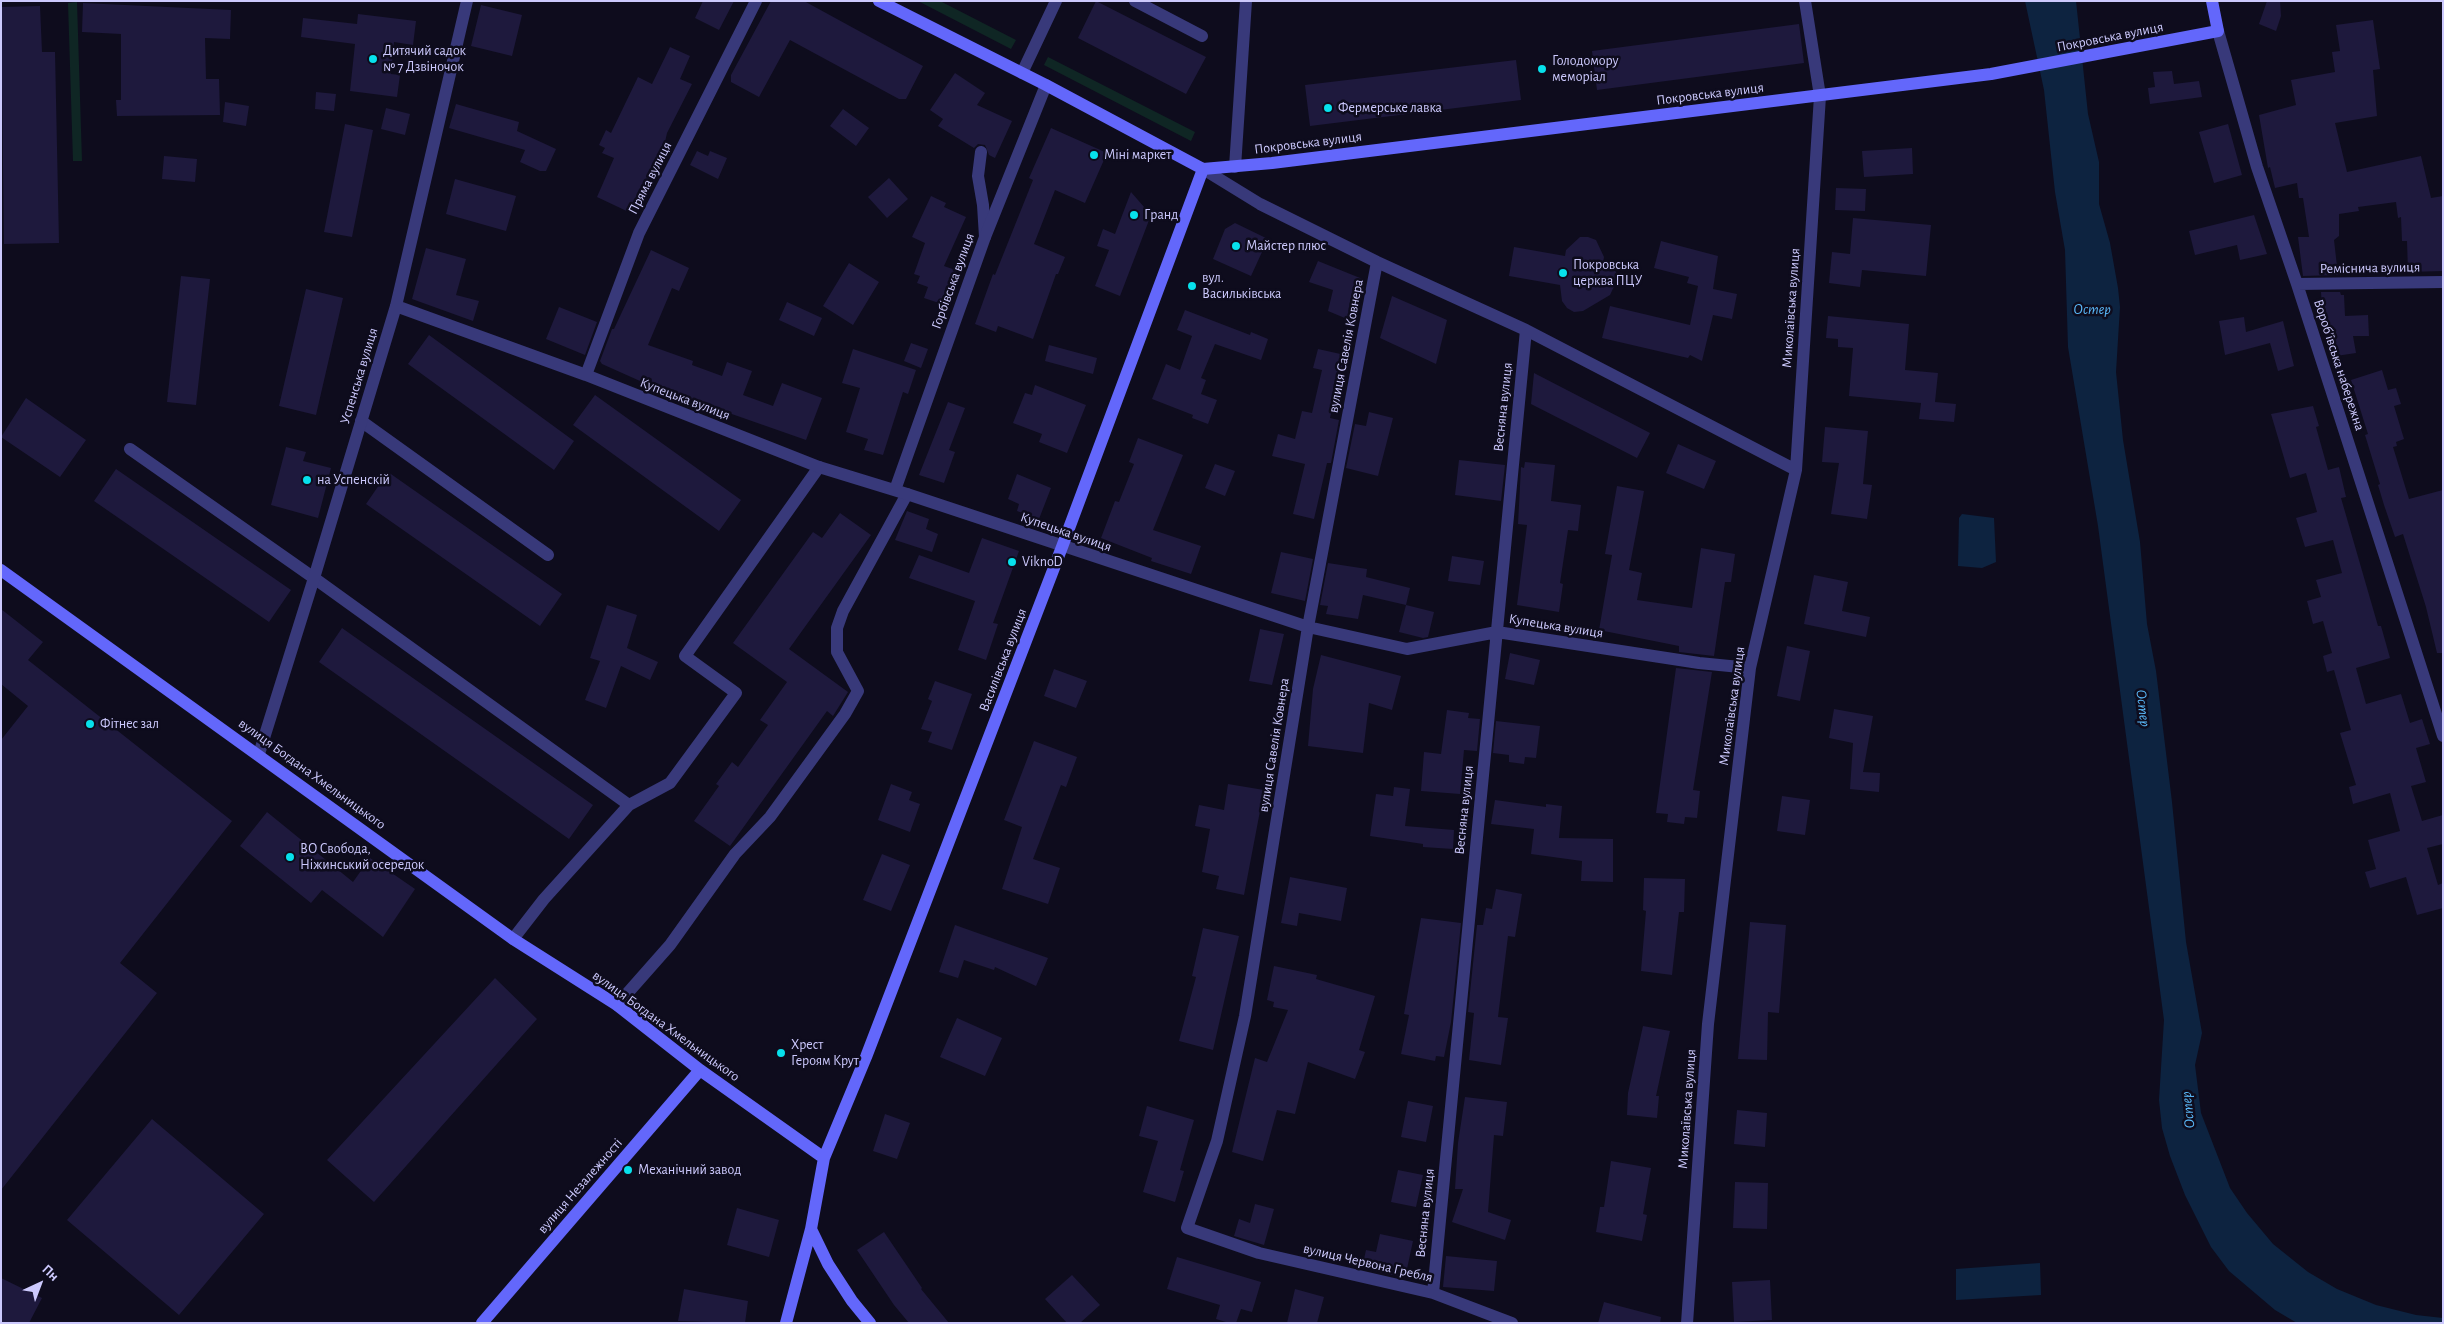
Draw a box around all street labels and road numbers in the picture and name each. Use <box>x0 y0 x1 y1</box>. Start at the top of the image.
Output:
street label: Покровська вулиця <box>2055 18 2165 56</box>
street label: Покровська вулиця <box>1655 79 1765 109</box>
street label: Покровська вулиця <box>1253 128 1363 158</box>
street label: Пряма вулиця <box>624 139 676 217</box>
street label: Горбівська вулиця <box>928 231 978 331</box>
street label: Миколаївська вулиця <box>1778 248 1804 368</box>
street label: Реміснича вулиця <box>2320 259 2420 277</box>
street label: вулиця Савелія Ковнера <box>1325 278 1367 414</box>
street label: Воробʼївська набережна <box>2310 297 2368 433</box>
street label: Успенська вулиця <box>336 326 382 426</box>
street label: Весняна вулиця <box>1490 362 1516 452</box>
street label: Купецька вулиця <box>637 374 733 424</box>
street label: Купецька вулиця <box>1018 509 1114 555</box>
street label: Василівська вулиця <box>976 606 1030 714</box>
street label: Купецька вулиця <box>1508 610 1604 642</box>
street label: Миколаївська вулиця <box>1715 645 1749 767</box>
street label: вулиця Савелія Ковнера <box>1255 677 1293 813</box>
street label: вулиця Богдана Хмельницького <box>235 715 389 833</box>
street label: Весняна вулиця <box>1451 765 1477 855</box>
street label: вулиця Богдана Хмельницького <box>589 967 743 1085</box>
street label: Миколаївська вулиця <box>1674 1049 1700 1169</box>
street label: вулиця Незалежності <box>534 1135 626 1237</box>
street label: Весняна вулиця <box>1412 1168 1438 1258</box>
street label: вулиця Червона Гребля <box>1302 1240 1434 1286</box>

